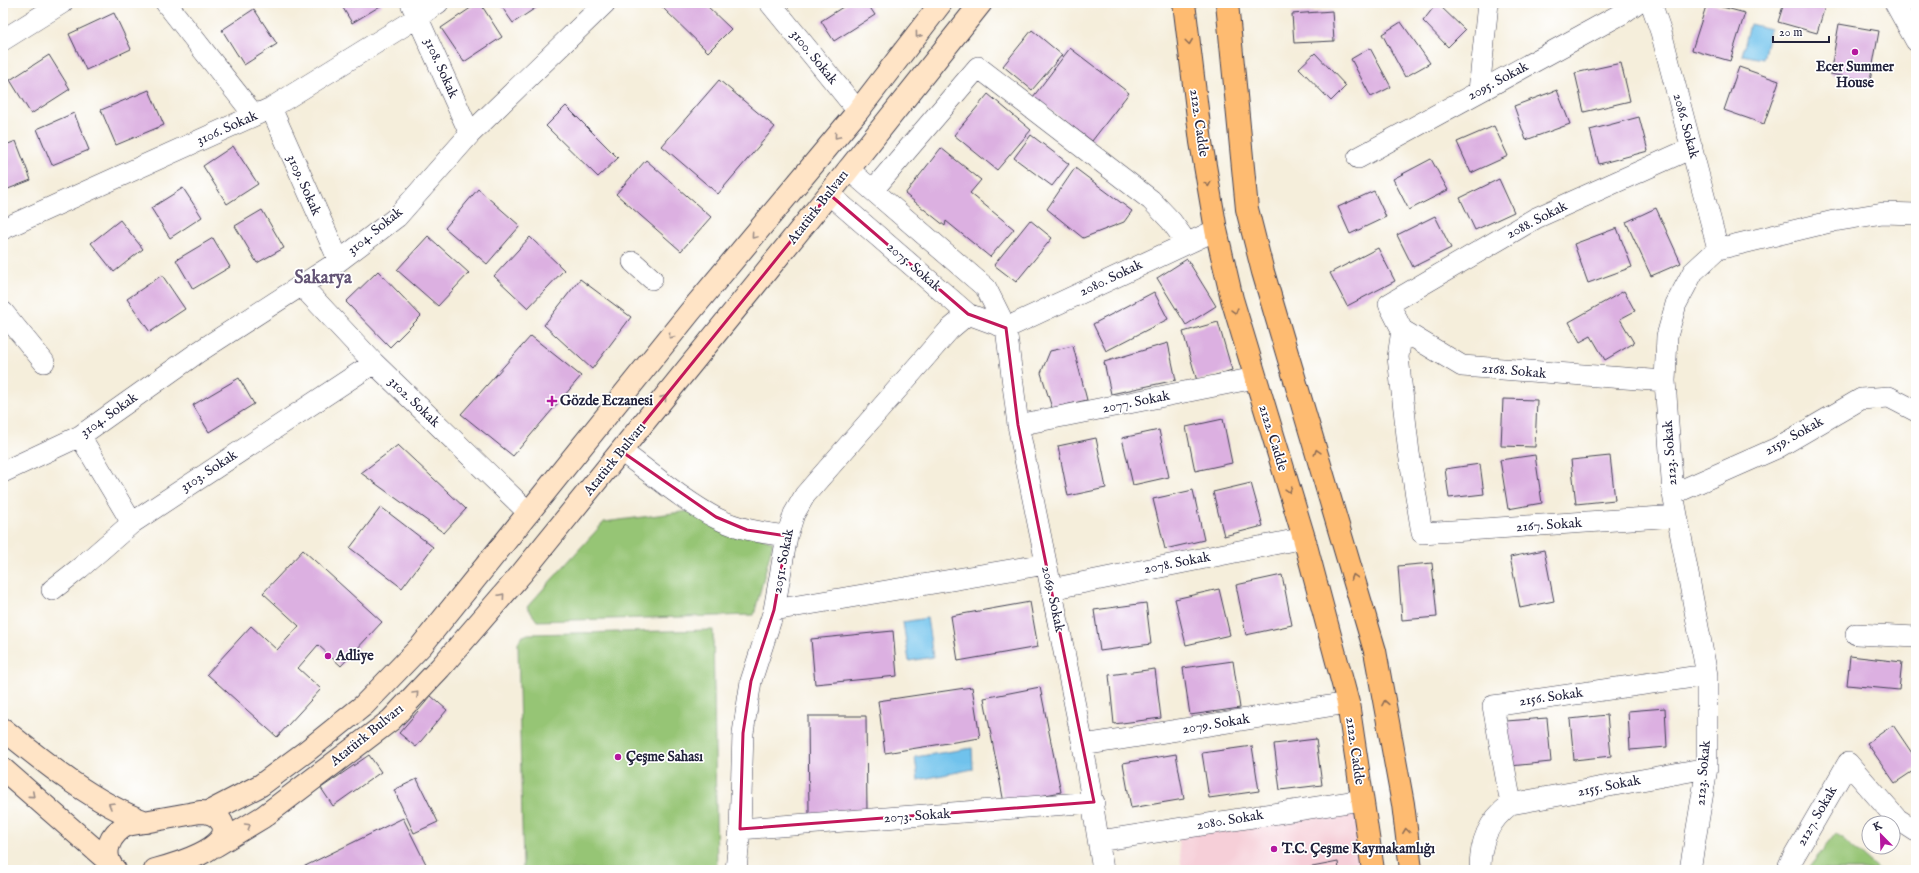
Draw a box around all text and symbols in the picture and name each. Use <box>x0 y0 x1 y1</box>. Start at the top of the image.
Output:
scale bar <box>1773 18 1829 44</box>
text: 20 m <box>1779 25 1802 40</box>
street label: 3100. Sokak <box>786 26 842 89</box>
one-way arrow <box>916 30 923 37</box>
street label: 3108. Sokak <box>420 35 463 102</box>
one-way arrow <box>1184 39 1193 45</box>
marker: Ecer Summer House <box>1850 47 1860 57</box>
street label: 2095. Sokak <box>1464 57 1532 105</box>
place label: Ecer Summer House <box>1816 58 1895 92</box>
street label: 2122. Cadde <box>1185 88 1213 159</box>
street label: 2086. Sokak <box>1669 92 1703 161</box>
street label: 3106. Sokak <box>194 106 261 149</box>
one-way arrow <box>835 132 842 139</box>
street label: 3109. Sokak <box>283 152 326 219</box>
street label: Atatürk Bulvarı <box>783 166 853 249</box>
one-way arrow <box>1204 181 1212 187</box>
street label: 2088. Sokak <box>1503 197 1571 243</box>
street label: 3104. Sokak <box>344 203 407 259</box>
one-way arrow <box>751 232 758 239</box>
street label: 2075. Sokak <box>883 238 946 296</box>
street label: 2080. Sokak <box>1077 255 1146 300</box>
district label: Sakarya <box>294 267 353 290</box>
one-way arrow <box>1230 308 1239 315</box>
one-way arrow <box>669 332 676 339</box>
street label: 2168. Sokak <box>1481 359 1548 383</box>
street label: 3102. Sokak <box>384 373 444 432</box>
street label: 2077. Sokak <box>1101 387 1172 417</box>
street label: 3104. Sokak <box>77 388 142 441</box>
place label: Gözde Eczanesi <box>560 392 653 410</box>
one-way arrow <box>659 395 666 403</box>
marker: Gözde Eczanesi <box>547 396 557 406</box>
street label: 2122. Cadde <box>1254 403 1292 474</box>
street label: 2159. Sokak <box>1761 412 1827 460</box>
street label: Atatürk Bulvarı <box>579 418 650 500</box>
street label: 2123. Sokak <box>1659 419 1681 486</box>
street label: 3103. Sokak <box>177 446 241 496</box>
one-way arrow <box>1313 449 1322 456</box>
one-way arrow <box>1284 486 1293 493</box>
street label: 2167. Sokak <box>1515 514 1583 536</box>
street label: 2051. Sokak <box>768 527 798 595</box>
street label: 2078. Sokak <box>1142 548 1212 578</box>
street label: 2069. Sokak <box>1037 564 1069 634</box>
one-way arrow <box>1350 574 1359 581</box>
one-way arrow <box>497 593 504 601</box>
place label: Adliye <box>335 647 374 665</box>
marker: Adliye <box>323 651 333 661</box>
street label: 2156. Sokak <box>1518 684 1585 710</box>
one-way arrow <box>411 691 418 698</box>
street label: Atatürk Bulvarı <box>326 700 408 771</box>
one-way arrow <box>1381 700 1389 706</box>
street label: 2079. Sokak <box>1181 710 1251 738</box>
street label: 2122. Cadde <box>1341 716 1369 787</box>
street label: 2123. Sokak <box>1691 739 1715 806</box>
place label: Çeşme Sahası <box>626 748 703 766</box>
marker: Çeşme Sahası <box>613 752 623 762</box>
street label: 2155. Sokak <box>1576 771 1642 801</box>
street label: 2127. Sokak <box>1793 782 1842 849</box>
one-way arrow <box>27 790 35 797</box>
one-way arrow <box>108 803 115 810</box>
street label: 2073. Sokak <box>883 805 952 827</box>
street label: 2080. Sokak <box>1195 806 1265 834</box>
north arrow <box>1861 815 1901 855</box>
text: K <box>1871 818 1885 835</box>
one-way arrow <box>244 823 251 830</box>
one-way arrow <box>1402 828 1411 834</box>
place label: T.C. Çeşme Kaymakamlığı <box>1281 840 1435 858</box>
marker: T.C. Çeşme Kaymakamlığı <box>1269 844 1279 854</box>

